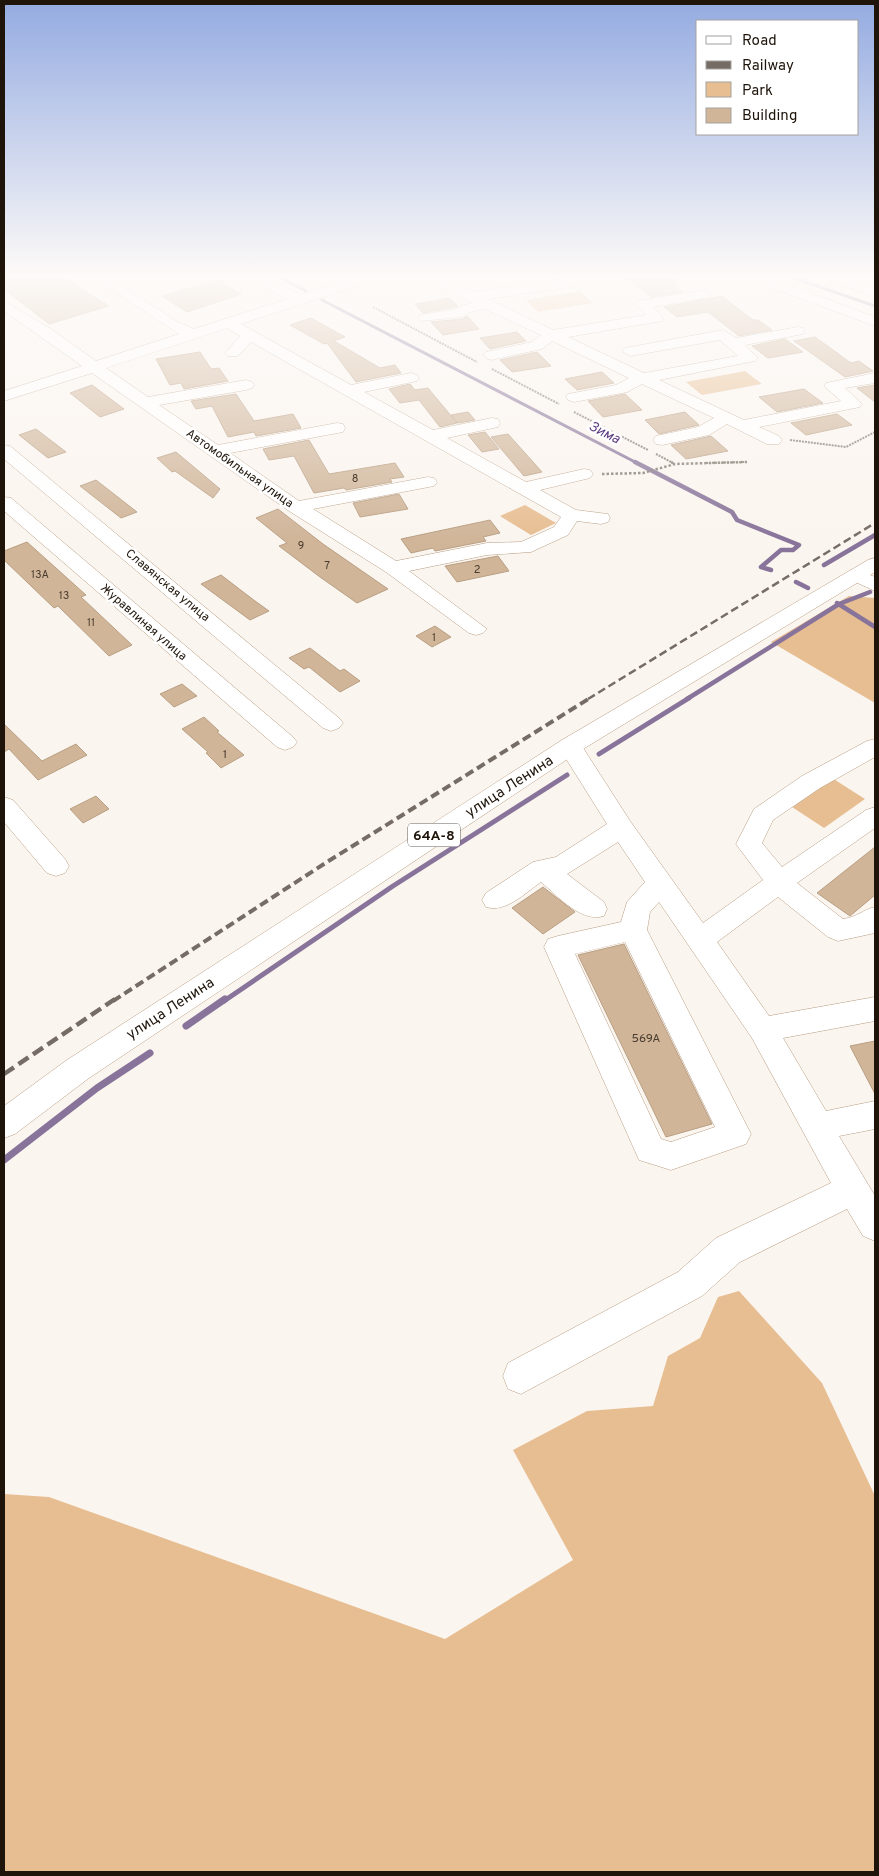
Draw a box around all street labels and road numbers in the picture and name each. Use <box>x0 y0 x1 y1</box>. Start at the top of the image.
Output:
street label: Автомобильная улица <box>183 426 296 512</box>
street label: Славянская улица <box>122 546 213 626</box>
street label: Журавлиная улица <box>97 581 190 665</box>
street label: улица Ленина <box>462 752 557 823</box>
road number: 64А-8 <box>408 824 460 846</box>
street label: улица Ленина <box>123 974 218 1045</box>

